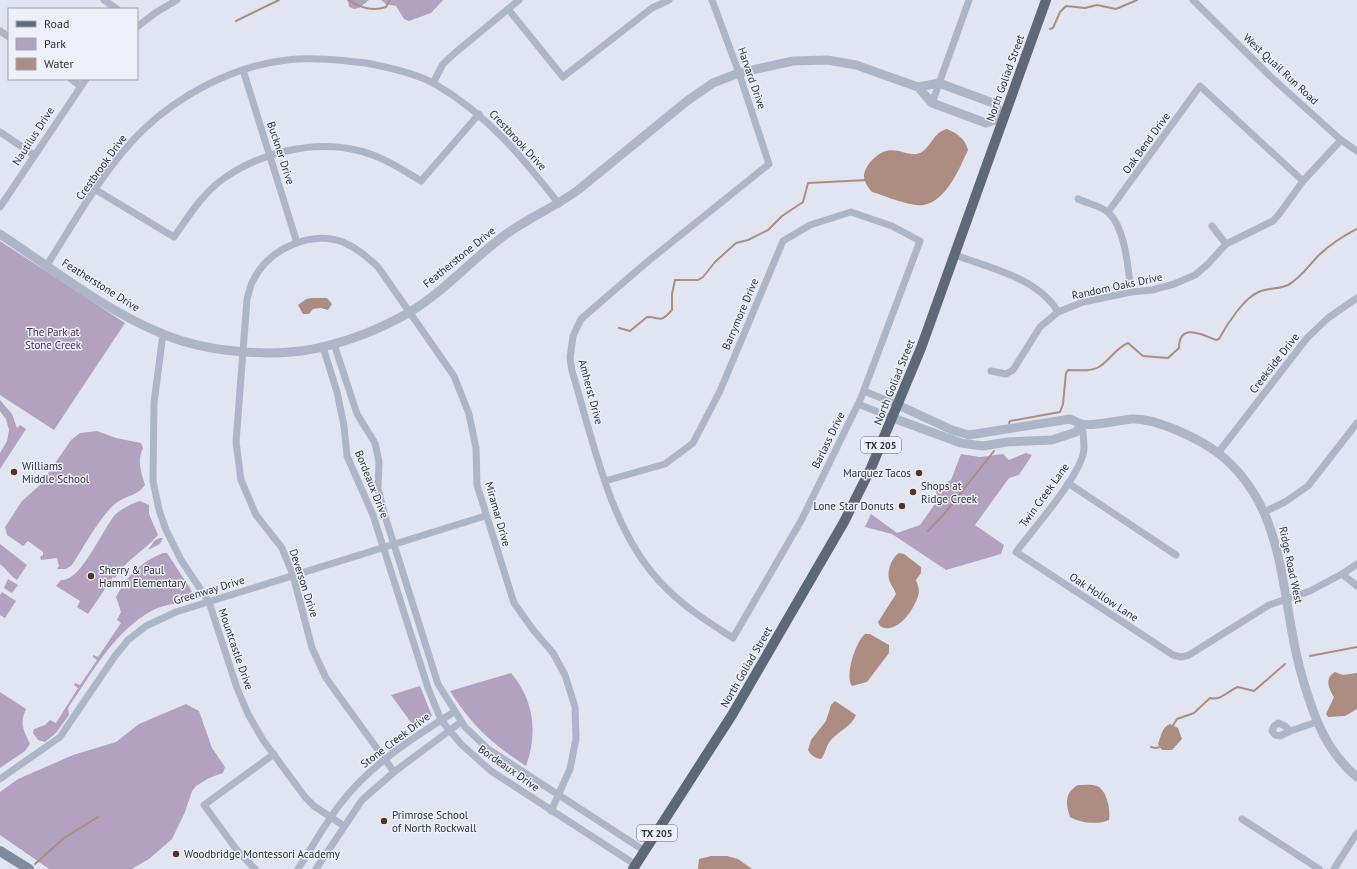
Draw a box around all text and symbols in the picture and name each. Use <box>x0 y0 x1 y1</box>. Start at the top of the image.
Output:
legend <box>8 8 138 80</box>
text: Road <box>44 16 69 31</box>
street label: West Quail Run Road <box>1240 30 1322 108</box>
street label: North Goliad Street <box>983 32 1027 123</box>
text: Park <box>44 36 66 51</box>
street label: Harvard Drive <box>735 45 769 111</box>
text: Water <box>44 56 74 71</box>
street label: Nautilus Drive <box>9 104 57 168</box>
street label: Crestbrook Drive <box>486 107 550 174</box>
street label: Oak Bend Drive <box>1119 109 1173 176</box>
street label: Buckner Drive <box>264 120 298 187</box>
street label: Crestbrook Drive <box>72 131 130 203</box>
street label: Featherstone Drive <box>420 223 498 290</box>
street label: Featherstone Drive <box>59 255 143 315</box>
street label: Random Oaks Drive <box>1071 269 1164 302</box>
street label: Barrymore Drive <box>719 276 761 352</box>
park label: The Park at Stone Creek <box>25 325 82 352</box>
street label: Creekside Drive <box>1246 330 1302 396</box>
street label: North Goliad Street <box>870 337 918 427</box>
street label: Amherst Drive <box>576 358 606 426</box>
street label: Barlass Drive <box>808 409 848 471</box>
road number: TX 205 <box>861 437 901 453</box>
street label: Bordeaux Drive <box>352 448 392 520</box>
place label: Williams Middle School <box>22 459 90 486</box>
street label: Twin Creek Lane <box>1016 460 1072 530</box>
place label: Marquez Tacos <box>843 466 911 480</box>
marker: Williams Middle School <box>9 467 19 477</box>
marker: Marquez Tacos <box>914 468 924 478</box>
place label: Shops at Ridge Creek <box>921 479 978 506</box>
street label: Miramar Drive <box>482 480 514 548</box>
marker: Shops at Ridge Creek <box>908 487 918 497</box>
place label: Lone Star Donuts <box>813 499 894 513</box>
marker: Lone Star Donuts <box>897 501 907 511</box>
street label: Ridge Road West <box>1276 525 1306 605</box>
street label: Deverson Drive <box>286 547 322 619</box>
place label: Sherry & Paul Hamm Elementary <box>99 563 187 590</box>
street label: Oak Hollow Lane <box>1067 569 1142 625</box>
marker: Sherry & Paul Hamm Elementary <box>86 571 96 581</box>
street label: Greenway Drive <box>172 572 247 607</box>
street label: Mountcastle Drive <box>215 606 257 692</box>
street label: North Goliad Street <box>717 624 775 710</box>
street label: Stone Creek Drive <box>358 709 433 771</box>
street label: Bordeaux Drive <box>476 742 543 795</box>
place label: Primrose School of North Rockwall <box>392 808 477 835</box>
marker: Primrose School of North Rockwall <box>379 816 389 826</box>
road number: TX 205 <box>637 825 677 841</box>
place label: Woodbridge Montessori Academy <box>184 847 341 861</box>
marker: Woodbridge Montessori Academy <box>171 849 181 859</box>

